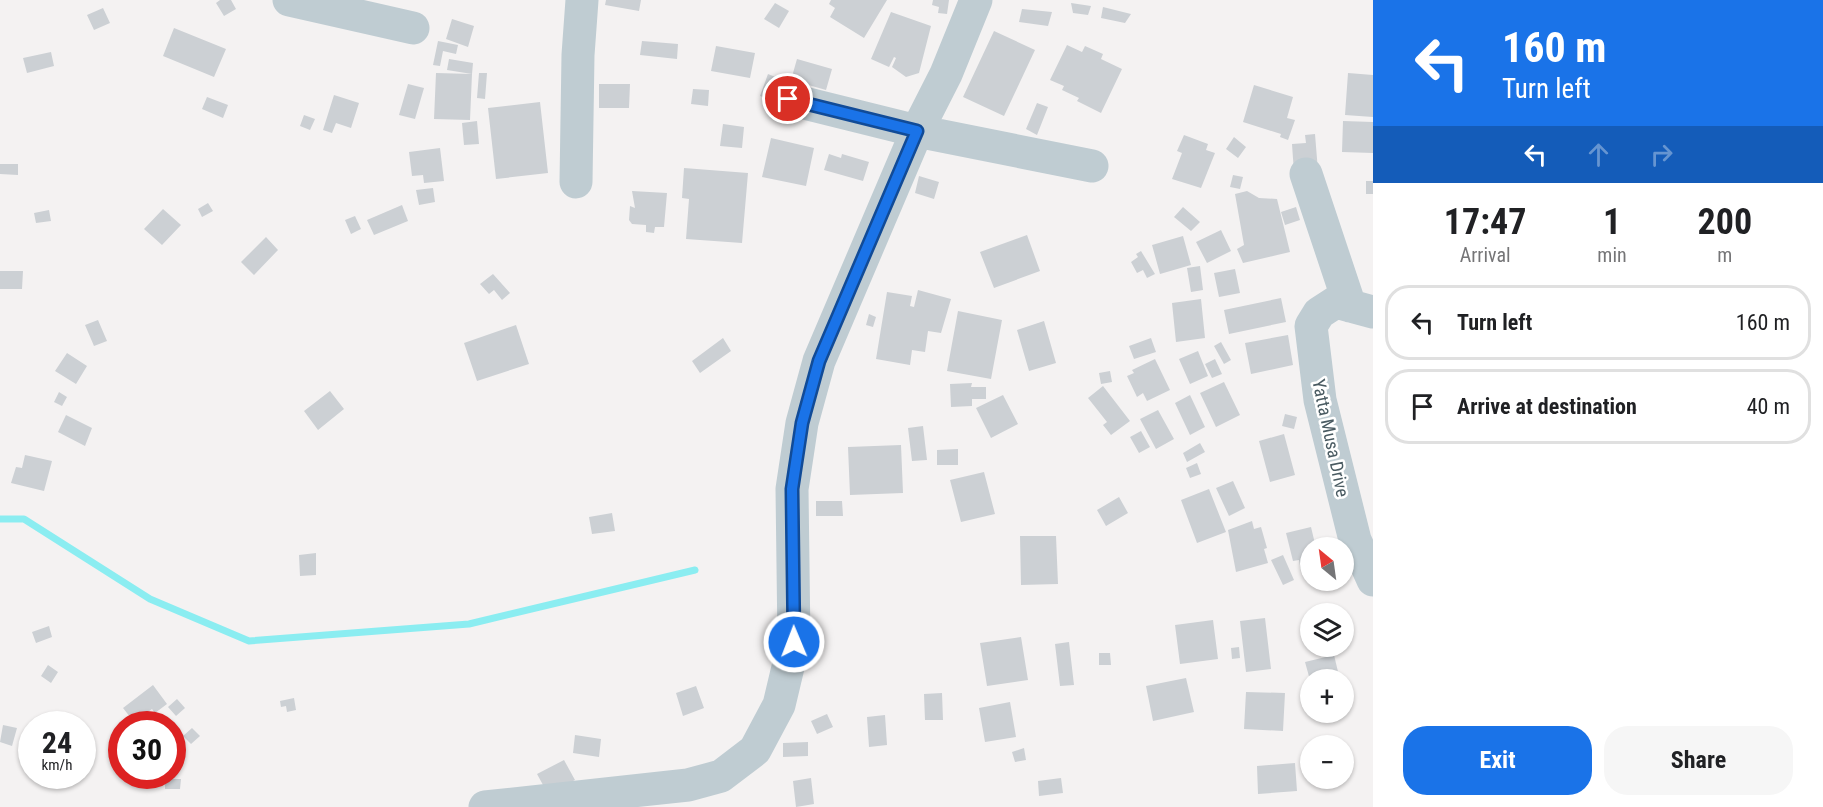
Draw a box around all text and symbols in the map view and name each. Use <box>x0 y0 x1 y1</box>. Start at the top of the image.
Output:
text: 160 m <box>1502 23 1607 72</box>
icon: left <box>1403 24 1481 102</box>
pin <box>762 73 813 124</box>
text: Turn left <box>1502 73 1591 105</box>
icon: arrive <box>771 82 804 115</box>
icon: left <box>1519 138 1552 171</box>
icon: ahead <box>1582 138 1615 171</box>
icon: right <box>1645 138 1678 171</box>
text: 17:47 <box>1444 201 1526 243</box>
text: 1 <box>1603 201 1621 243</box>
text: 200 <box>1698 201 1752 243</box>
text: Arrival <box>1460 243 1511 267</box>
text: min <box>1597 243 1627 267</box>
text: m <box>1717 243 1732 267</box>
icon: left <box>1406 306 1439 339</box>
text: Turn left <box>1457 310 1532 335</box>
text: 160 m <box>1736 310 1790 335</box>
street label: Yatta Musa Drive <box>1308 377 1354 499</box>
icon: arrive <box>1406 390 1439 423</box>
text: Arrive at destination <box>1457 394 1637 419</box>
text: 40 m <box>1747 394 1790 419</box>
north arrow <box>1300 537 1354 591</box>
map controls <box>1300 537 1354 789</box>
button: layers <box>1300 603 1354 657</box>
position arrow <box>762 610 826 674</box>
button: + <box>1300 669 1354 723</box>
speed limit sign: 30 <box>108 711 186 789</box>
text: 24 <box>42 725 72 760</box>
button: Exit <box>1403 726 1592 795</box>
button: Share <box>1604 726 1793 795</box>
button: − <box>1300 735 1354 789</box>
text: km/h <box>42 756 72 774</box>

